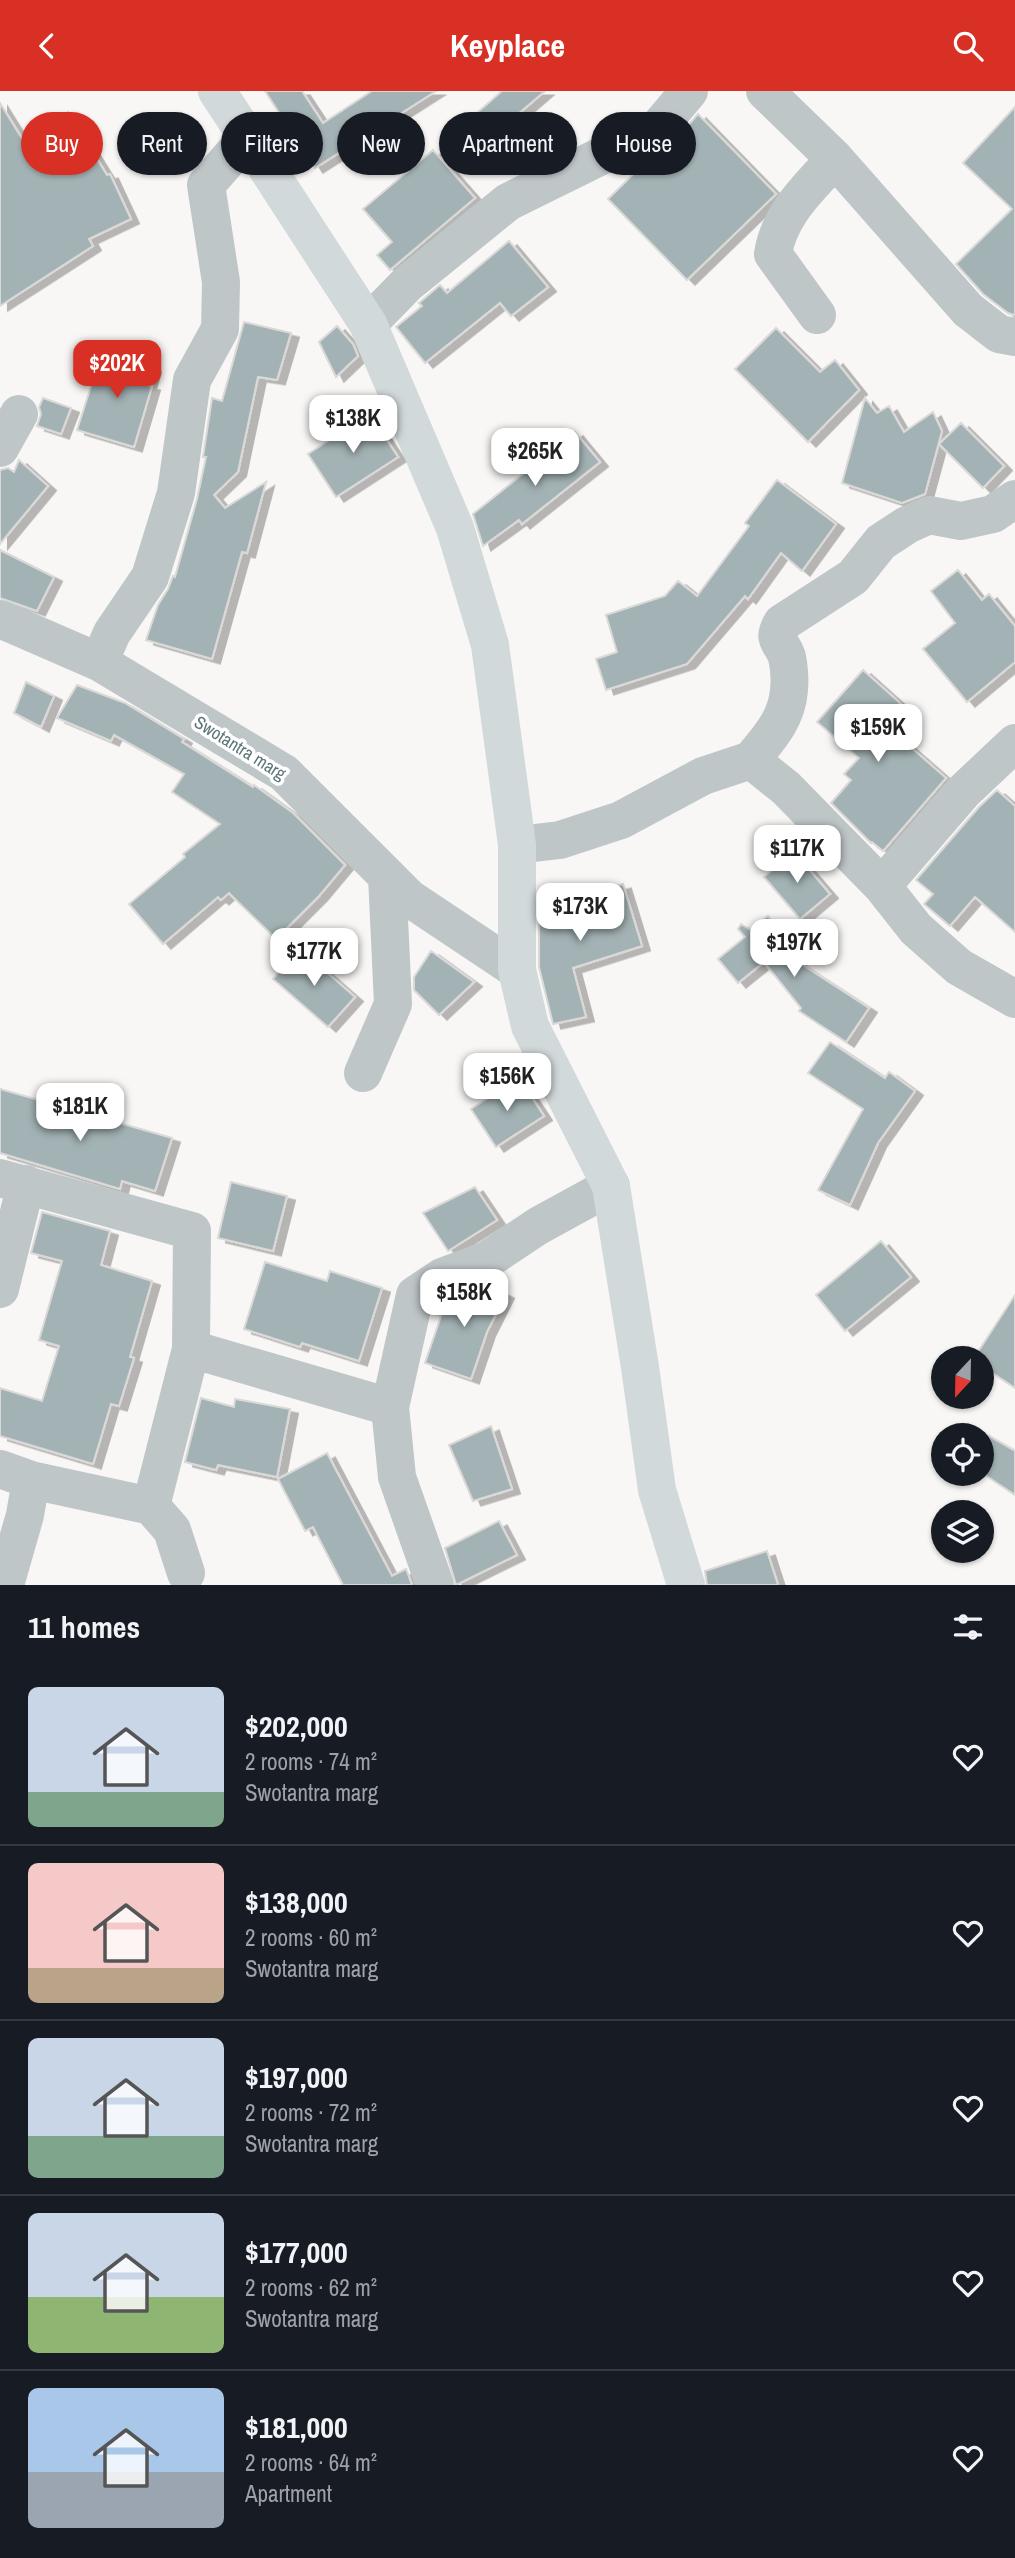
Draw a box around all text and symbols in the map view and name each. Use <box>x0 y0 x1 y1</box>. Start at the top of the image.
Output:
text: Keyplace <box>450 24 565 67</box>
icon: back <box>28 27 66 65</box>
icon: search <box>949 27 987 65</box>
chip: Buy <box>21 112 103 175</box>
chip: Rent <box>117 112 207 175</box>
chip: Filters <box>221 112 323 175</box>
chip: New <box>337 112 425 175</box>
chip: Apartment <box>439 112 577 175</box>
chip: House <box>591 112 696 175</box>
pin: $202K <box>68 341 166 400</box>
text: $202K <box>89 347 145 378</box>
pin: $138K <box>304 395 402 455</box>
text: $138K <box>325 402 381 433</box>
pin: $265K <box>486 429 584 488</box>
text: $265K <box>507 435 563 466</box>
pin: $159K <box>829 705 927 764</box>
street label: Swotantra marg <box>189 709 292 786</box>
text: $159K <box>850 711 906 742</box>
pin: $117K <box>748 825 846 885</box>
text: $117K <box>770 832 824 863</box>
pin: $173K <box>531 883 629 943</box>
text: $173K <box>552 890 608 921</box>
pin: $197K <box>745 919 843 979</box>
text: $197K <box>766 926 822 957</box>
pin: $177K <box>265 929 363 988</box>
text: $177K <box>286 935 342 966</box>
pin: $156K <box>458 1053 556 1113</box>
text: $156K <box>479 1060 535 1091</box>
pin: $181K <box>31 1083 129 1143</box>
text: $181K <box>52 1090 108 1121</box>
pin: $158K <box>415 1269 513 1329</box>
text: $158K <box>436 1276 492 1307</box>
north arrow <box>931 1346 994 1409</box>
map controls <box>931 1346 994 1563</box>
button: locate <box>931 1423 994 1486</box>
button: layers <box>931 1500 994 1563</box>
text: 11 homes <box>28 1607 140 1647</box>
icon: filters <box>949 1608 987 1646</box>
text: $202,000 <box>245 1706 348 1746</box>
icon: home <box>84 1715 168 1799</box>
icon: heart <box>949 1738 987 1776</box>
text: 2 rooms · 74 m² <box>245 1746 377 1777</box>
text: Swotantra marg <box>245 1777 378 1808</box>
text: $138,000 <box>245 1882 348 1922</box>
icon: home <box>84 1891 168 1975</box>
icon: heart <box>949 1914 987 1952</box>
text: 2 rooms · 60 m² <box>245 1922 377 1953</box>
text: Swotantra marg <box>245 1953 378 1984</box>
text: $197,000 <box>245 2057 348 2097</box>
icon: home <box>84 2066 168 2150</box>
icon: heart <box>949 2089 987 2127</box>
text: 2 rooms · 72 m² <box>245 2097 377 2128</box>
text: Swotantra marg <box>245 2128 378 2159</box>
text: $177,000 <box>245 2232 348 2272</box>
icon: home <box>84 2241 168 2325</box>
icon: heart <box>949 2264 987 2302</box>
text: 2 rooms · 62 m² <box>245 2272 377 2303</box>
text: Swotantra marg <box>245 2303 378 2334</box>
text: $181,000 <box>245 2407 348 2447</box>
icon: home <box>84 2416 168 2500</box>
icon: heart <box>949 2439 987 2477</box>
text: 2 rooms · 64 m² <box>245 2447 377 2478</box>
text: Apartment <box>245 2478 332 2509</box>

